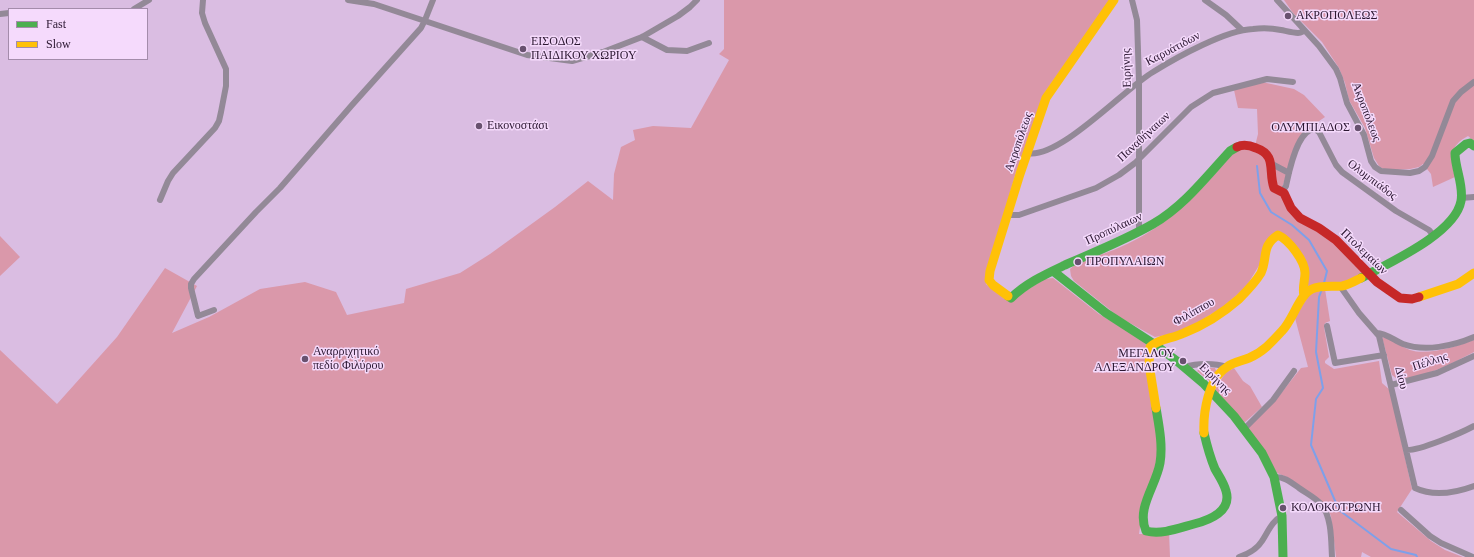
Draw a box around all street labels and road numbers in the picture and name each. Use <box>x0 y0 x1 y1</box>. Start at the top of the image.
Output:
street label: Καρυάτιδων <box>1143 29 1203 69</box>
street label: Ειρήνης <box>1119 48 1135 88</box>
street label: Ακροπόλεως <box>1348 80 1384 144</box>
street label: Παναθήναιων <box>1115 109 1173 165</box>
street label: Ακροπόλεως <box>1002 110 1036 174</box>
street label: Ολυμπιάδος <box>1344 157 1400 203</box>
street label: Προπύλαιων <box>1083 210 1145 248</box>
street label: Πτολεμαίων <box>1338 226 1390 278</box>
street label: Φιλίππου <box>1171 295 1217 329</box>
street label: Πέλλης <box>1411 350 1449 374</box>
street label: Ειρήνης <box>1196 360 1234 398</box>
street label: Δίου <box>1391 365 1411 391</box>

